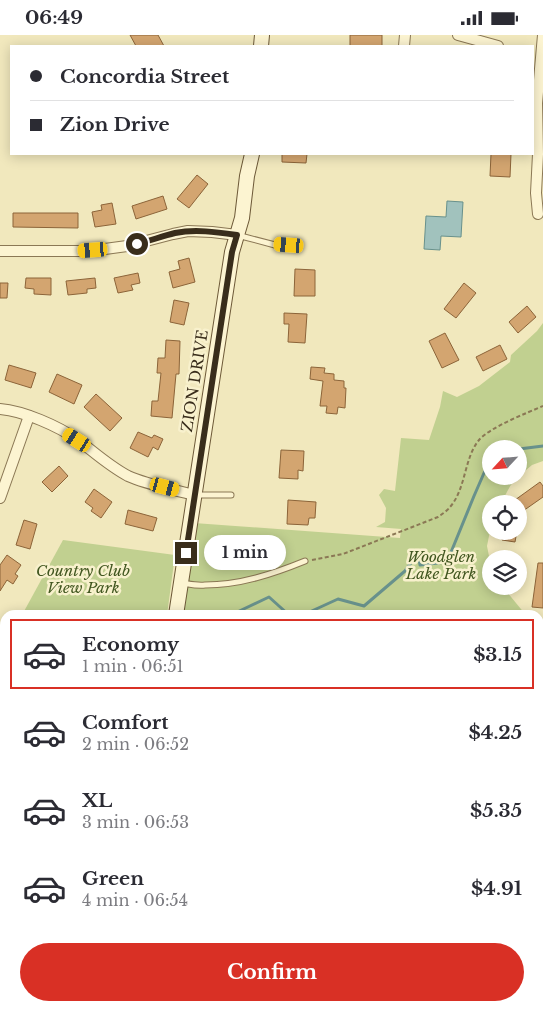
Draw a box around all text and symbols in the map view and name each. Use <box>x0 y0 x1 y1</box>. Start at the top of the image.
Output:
text: 06:49 <box>25 6 83 29</box>
text: Concordia Street <box>60 65 229 88</box>
text: Zion Drive <box>60 113 170 136</box>
route start <box>126 233 148 255</box>
car <box>273 236 304 254</box>
car <box>77 241 108 259</box>
street label: ZION DRIVE <box>177 328 212 433</box>
car <box>60 426 93 454</box>
north arrow <box>482 440 528 485</box>
map controls <box>482 440 527 595</box>
car <box>148 476 181 498</box>
button: locate <box>482 495 527 540</box>
callout: 1 min <box>204 535 286 571</box>
route end <box>175 542 197 564</box>
text: 1 min <box>222 542 268 562</box>
park label: Woodglen Lake Park <box>405 547 476 583</box>
button: layers <box>482 550 527 595</box>
park label: Country Club View Park <box>36 561 130 597</box>
icon: car <box>22 632 67 677</box>
text: Economy <box>82 633 179 656</box>
text: $3.15 <box>473 643 522 666</box>
text: 1 min · 06:51 <box>82 656 184 676</box>
icon: car <box>22 710 67 755</box>
text: Comfort <box>82 711 169 734</box>
text: $4.25 <box>469 721 522 744</box>
text: 2 min · 06:52 <box>82 734 189 754</box>
icon: car <box>22 788 67 833</box>
text: XL <box>82 789 112 812</box>
text: $5.35 <box>470 799 522 822</box>
text: 3 min · 06:53 <box>82 812 189 832</box>
icon: car <box>22 866 67 911</box>
text: Green <box>82 867 144 890</box>
text: $4.91 <box>471 877 522 900</box>
text: 4 min · 06:54 <box>82 890 188 910</box>
button: Confirm <box>20 943 524 1001</box>

